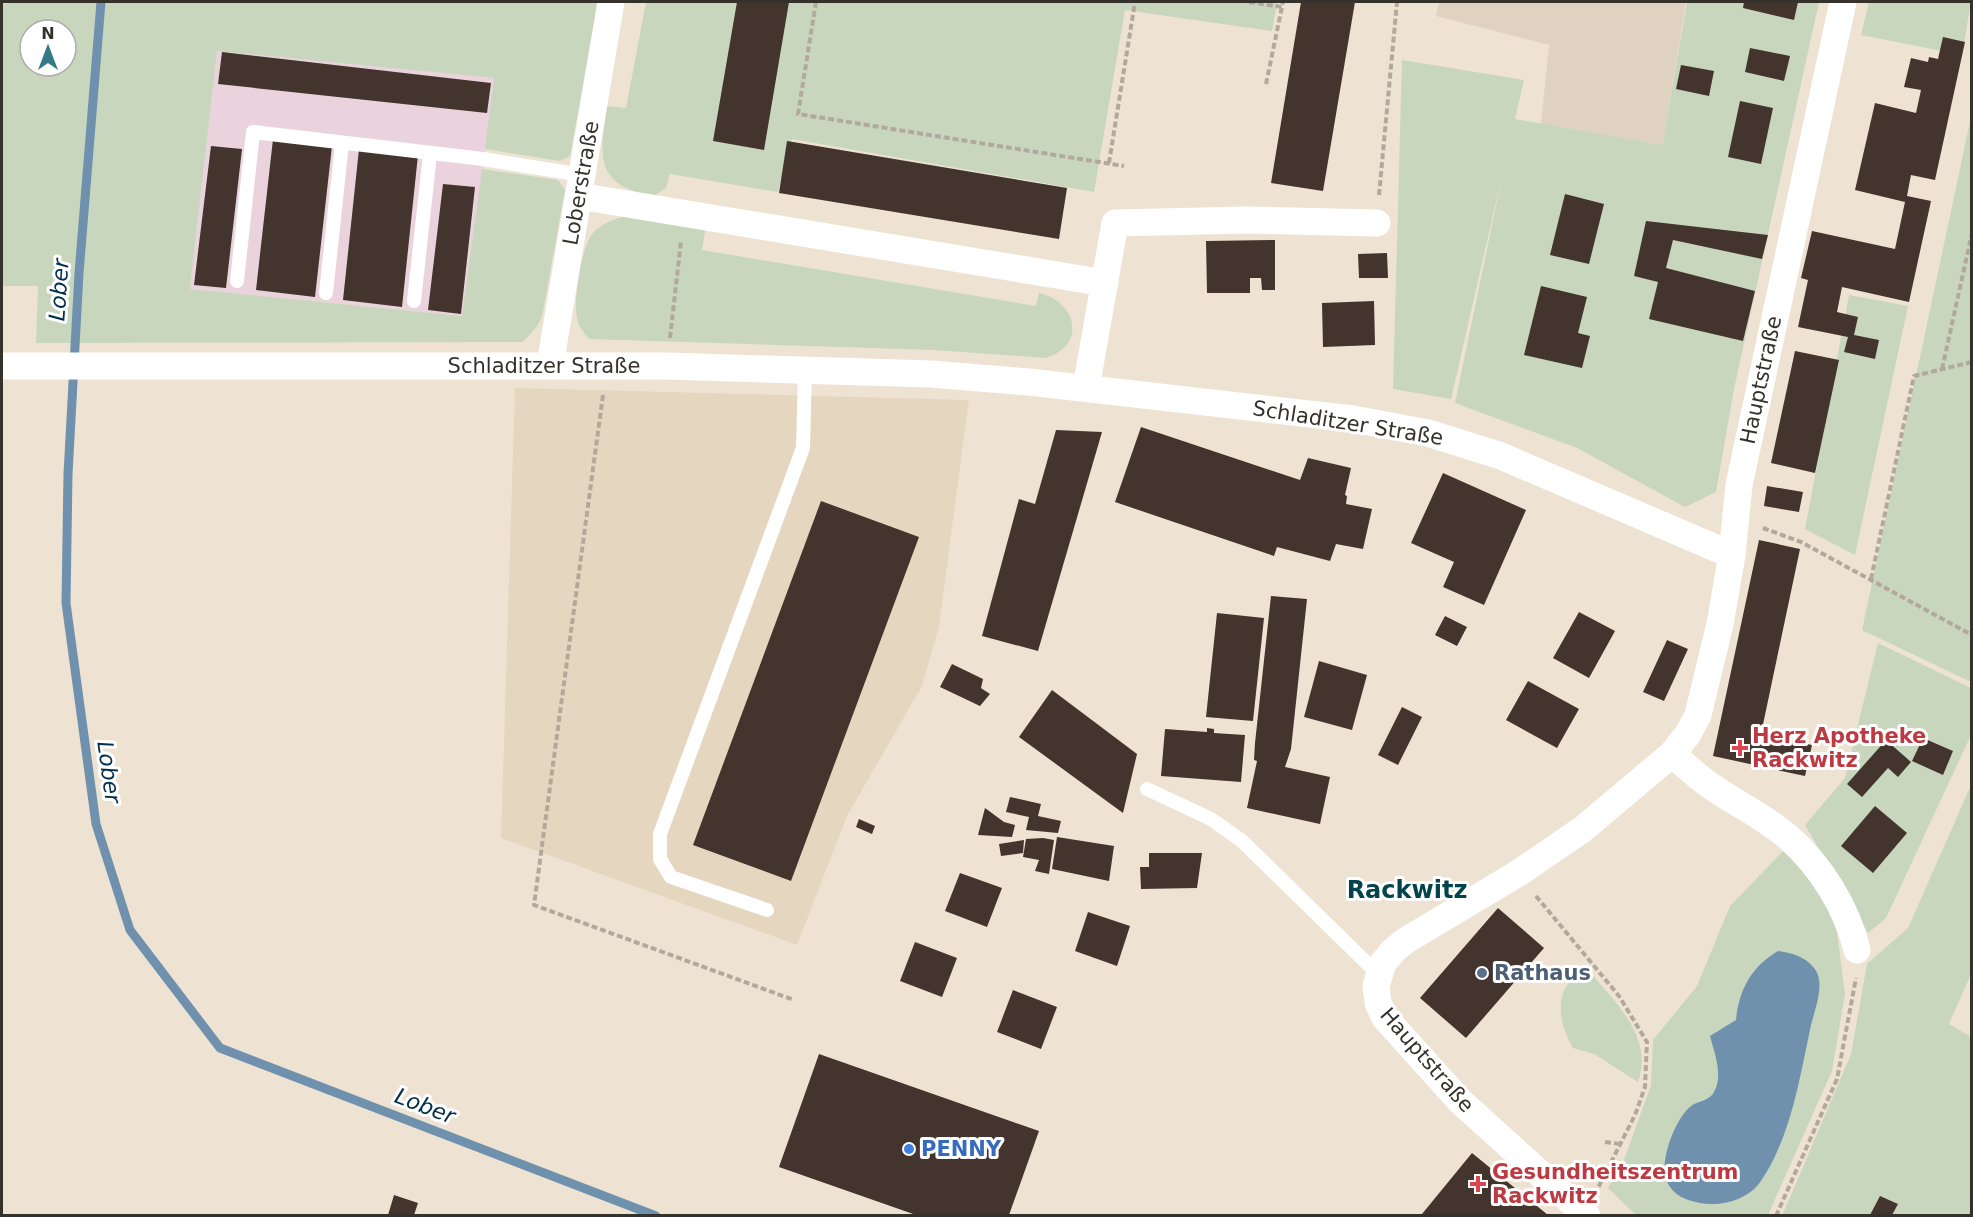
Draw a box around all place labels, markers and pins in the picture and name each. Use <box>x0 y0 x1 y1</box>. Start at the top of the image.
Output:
place label: Herz Apotheke Rackwitz <box>1752 724 1926 772</box>
marker: Herz Apotheke Rackwitz <box>1733 741 1747 755</box>
place label: Rathaus <box>1494 961 1591 985</box>
marker: Rathaus <box>1475 966 1489 980</box>
place label: PENNY <box>921 1137 1002 1161</box>
marker: PENNY <box>902 1142 916 1156</box>
place label: Gesundheitszentrum Rackwitz <box>1492 1160 1738 1208</box>
marker: Gesundheitszentrum Rackwitz <box>1469 1175 1487 1193</box>

